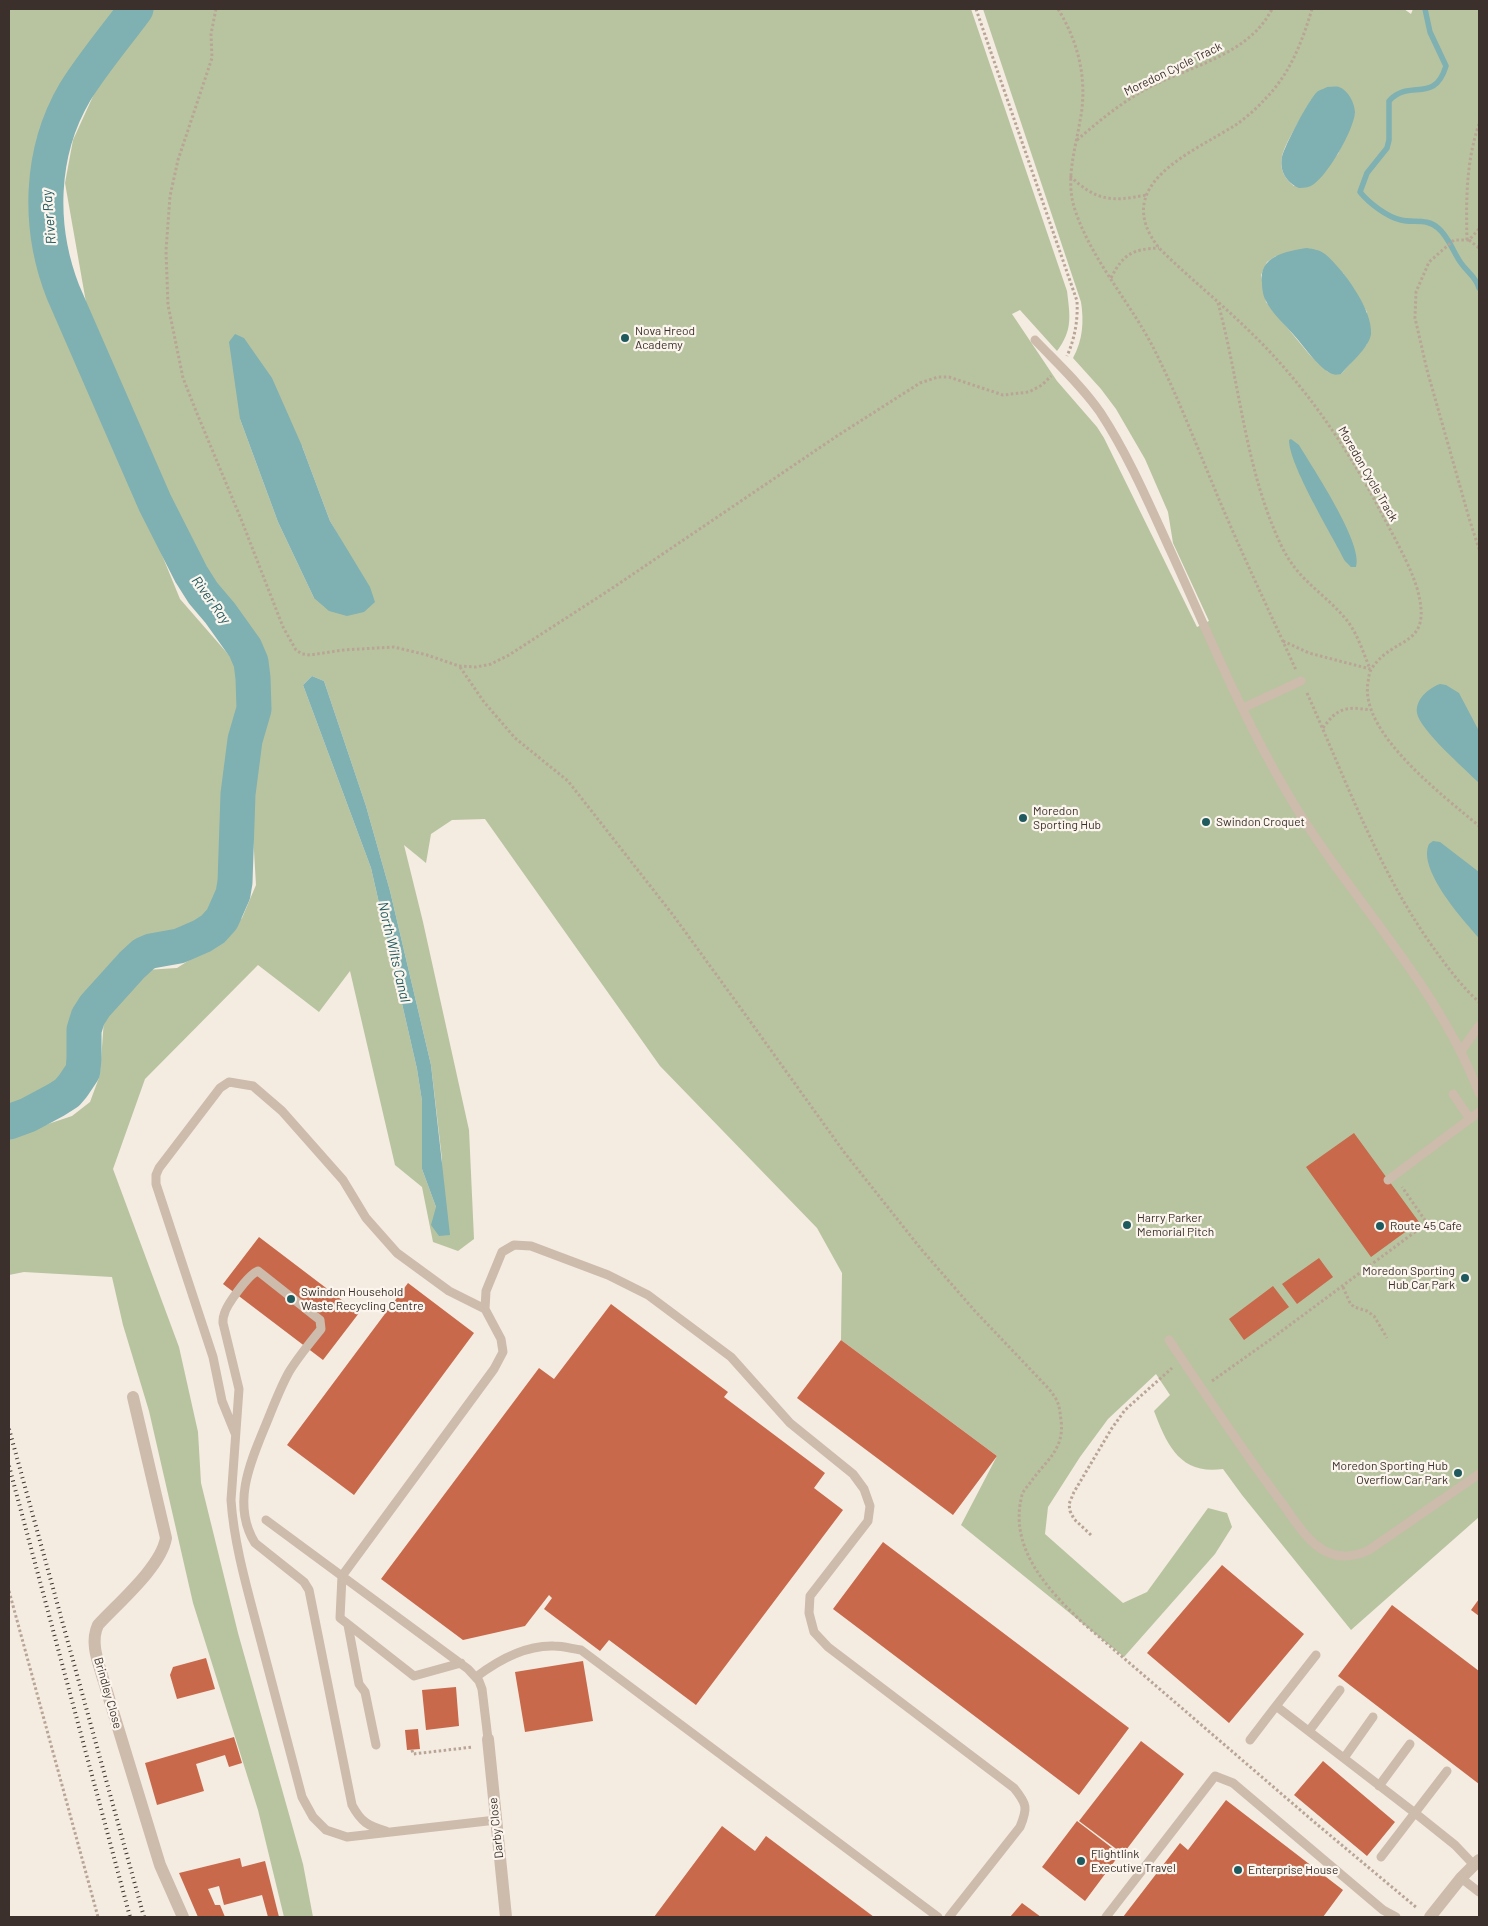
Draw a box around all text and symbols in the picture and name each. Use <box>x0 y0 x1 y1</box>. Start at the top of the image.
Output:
street label: Moredon Cycle Track <box>1122 39 1224 99</box>
water label: River Ray <box>38 189 60 245</box>
place label: Nova Hreod Academy <box>635 324 695 352</box>
marker: Nova Hreod Academy <box>619 332 631 344</box>
street label: Moredon Cycle Track <box>1335 424 1401 524</box>
water label: River Ray <box>188 573 234 627</box>
place label: Moredon Sporting Hub <box>1033 804 1101 832</box>
marker: Moredon Sporting Hub <box>1017 812 1029 824</box>
place label: Swindon Croquet <box>1216 815 1305 829</box>
marker: Swindon Croquet <box>1200 816 1212 828</box>
water label: North Wilts Canal <box>374 900 414 1004</box>
place label: Harry Parker Memorial Pitch <box>1137 1211 1214 1239</box>
marker: Harry Parker Memorial Pitch <box>1121 1219 1133 1231</box>
place label: Route 45 Cafe <box>1390 1219 1462 1233</box>
marker: Route 45 Cafe <box>1374 1220 1386 1232</box>
place label: Moredon Sporting Hub Car Park <box>1362 1264 1455 1292</box>
marker: Moredon Sporting Hub Car Park <box>1459 1272 1471 1284</box>
place label: Swindon Household Waste Recycling Centre <box>301 1285 424 1313</box>
marker: Swindon Household Waste Recycling Centre <box>285 1293 297 1305</box>
place label: Moredon Sporting Hub Overflow Car Park <box>1332 1459 1448 1487</box>
marker: Moredon Sporting Hub Overflow Car Park <box>1452 1467 1464 1479</box>
street label: Brindley Close <box>91 1656 125 1730</box>
street label: Darby Close <box>486 1797 506 1859</box>
place label: Flightlink Executive Travel <box>1091 1847 1176 1875</box>
marker: Flightlink Executive Travel <box>1075 1855 1087 1867</box>
place label: Enterprise House <box>1248 1863 1338 1877</box>
marker: Enterprise House <box>1232 1864 1244 1876</box>

